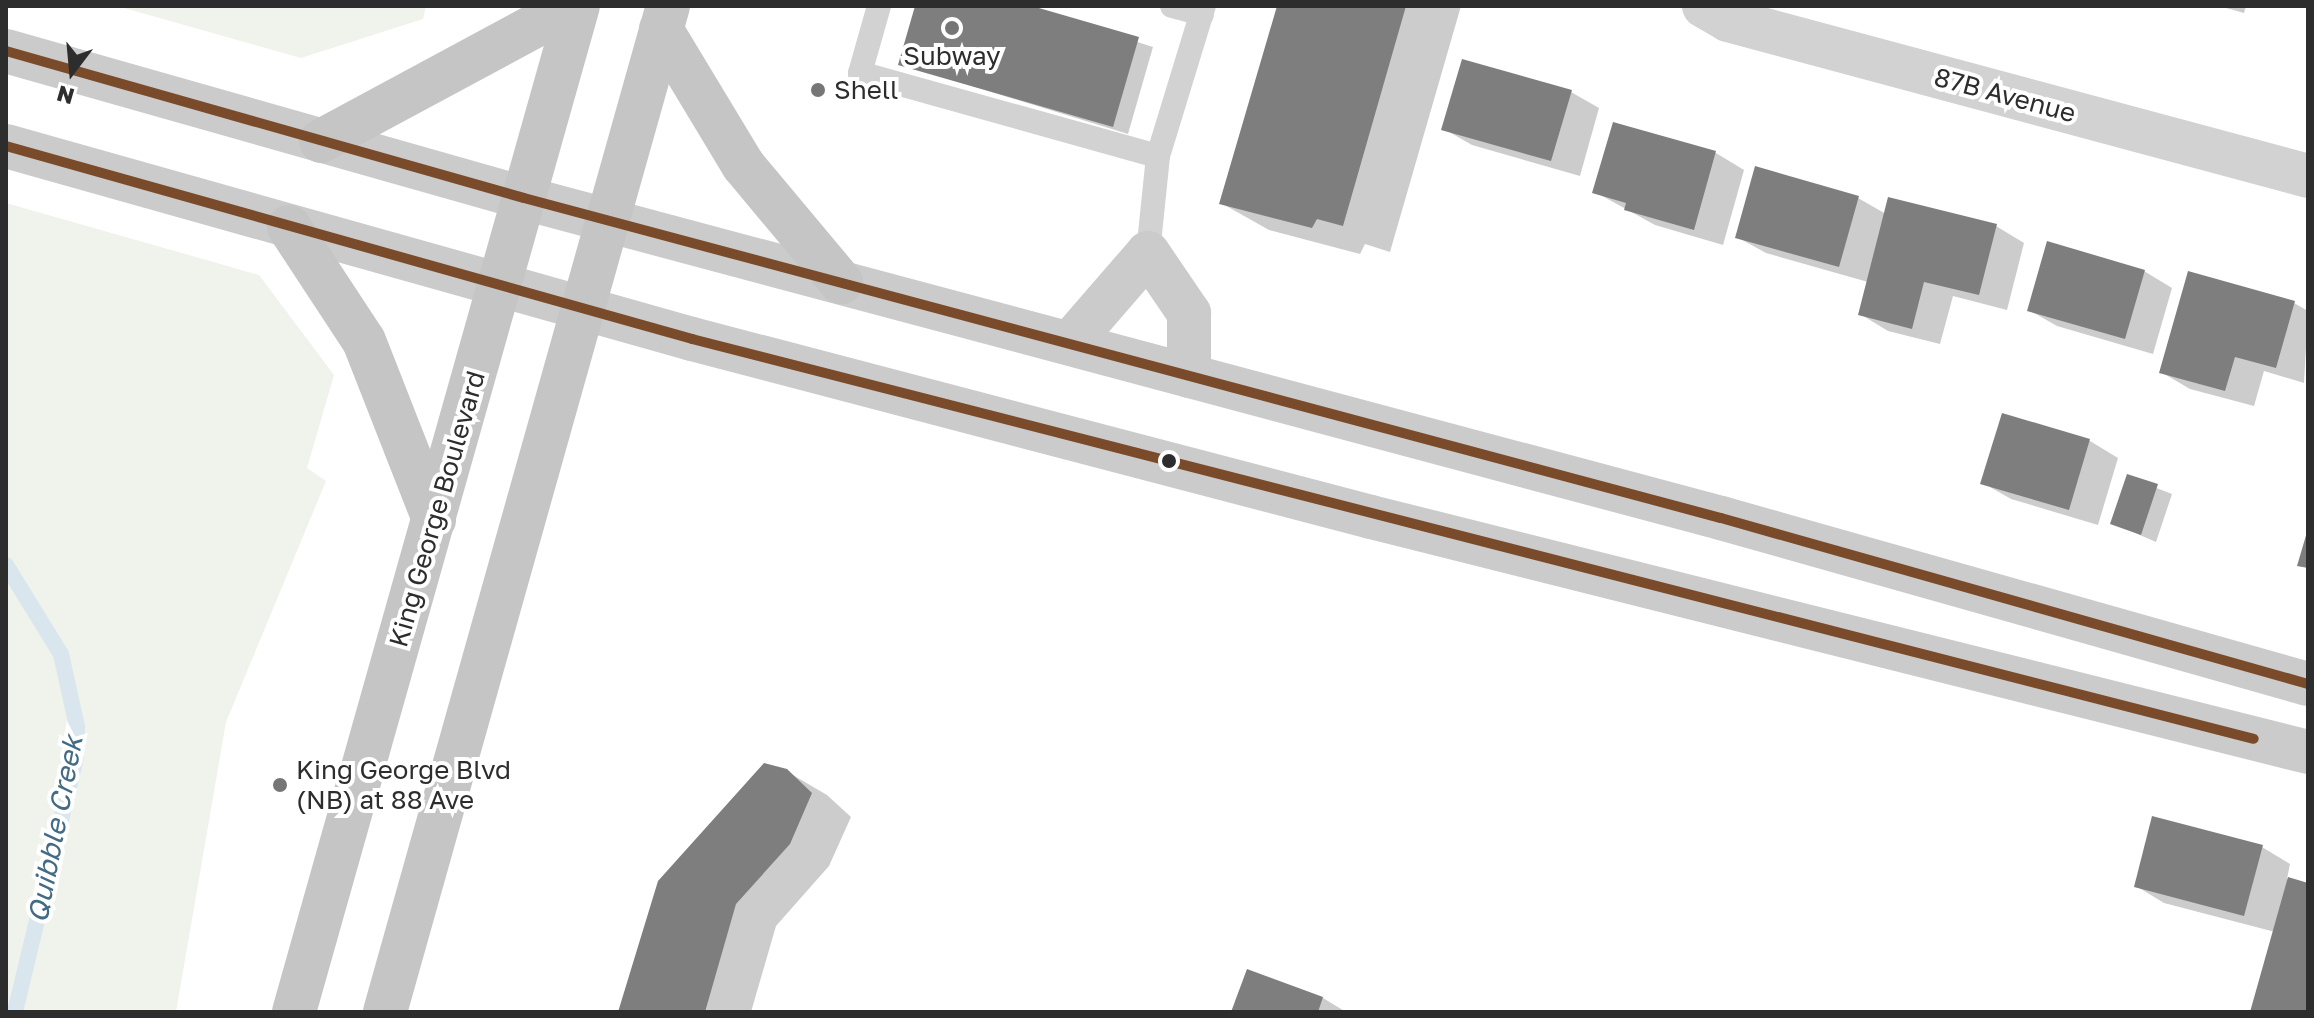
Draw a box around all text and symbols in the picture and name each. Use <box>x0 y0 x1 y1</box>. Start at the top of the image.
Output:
marker: Subway <box>943 19 961 37</box>
north arrow <box>32 32 112 112</box>
place label: Subway <box>903 40 1001 72</box>
street label: 87B Avenue <box>1931 61 2079 129</box>
place label: Shell <box>834 74 898 106</box>
text: N <box>53 80 77 111</box>
marker: Shell <box>809 81 827 99</box>
street label: King George Boulevard <box>383 367 491 651</box>
unlabelled marker <box>1161 453 1177 469</box>
water label: Quibble Creek <box>20 733 90 925</box>
place label: King George Blvd (NB) at 88 Ave <box>296 754 511 816</box>
marker: King George Blvd (NB) at 88 Ave <box>271 776 289 794</box>

